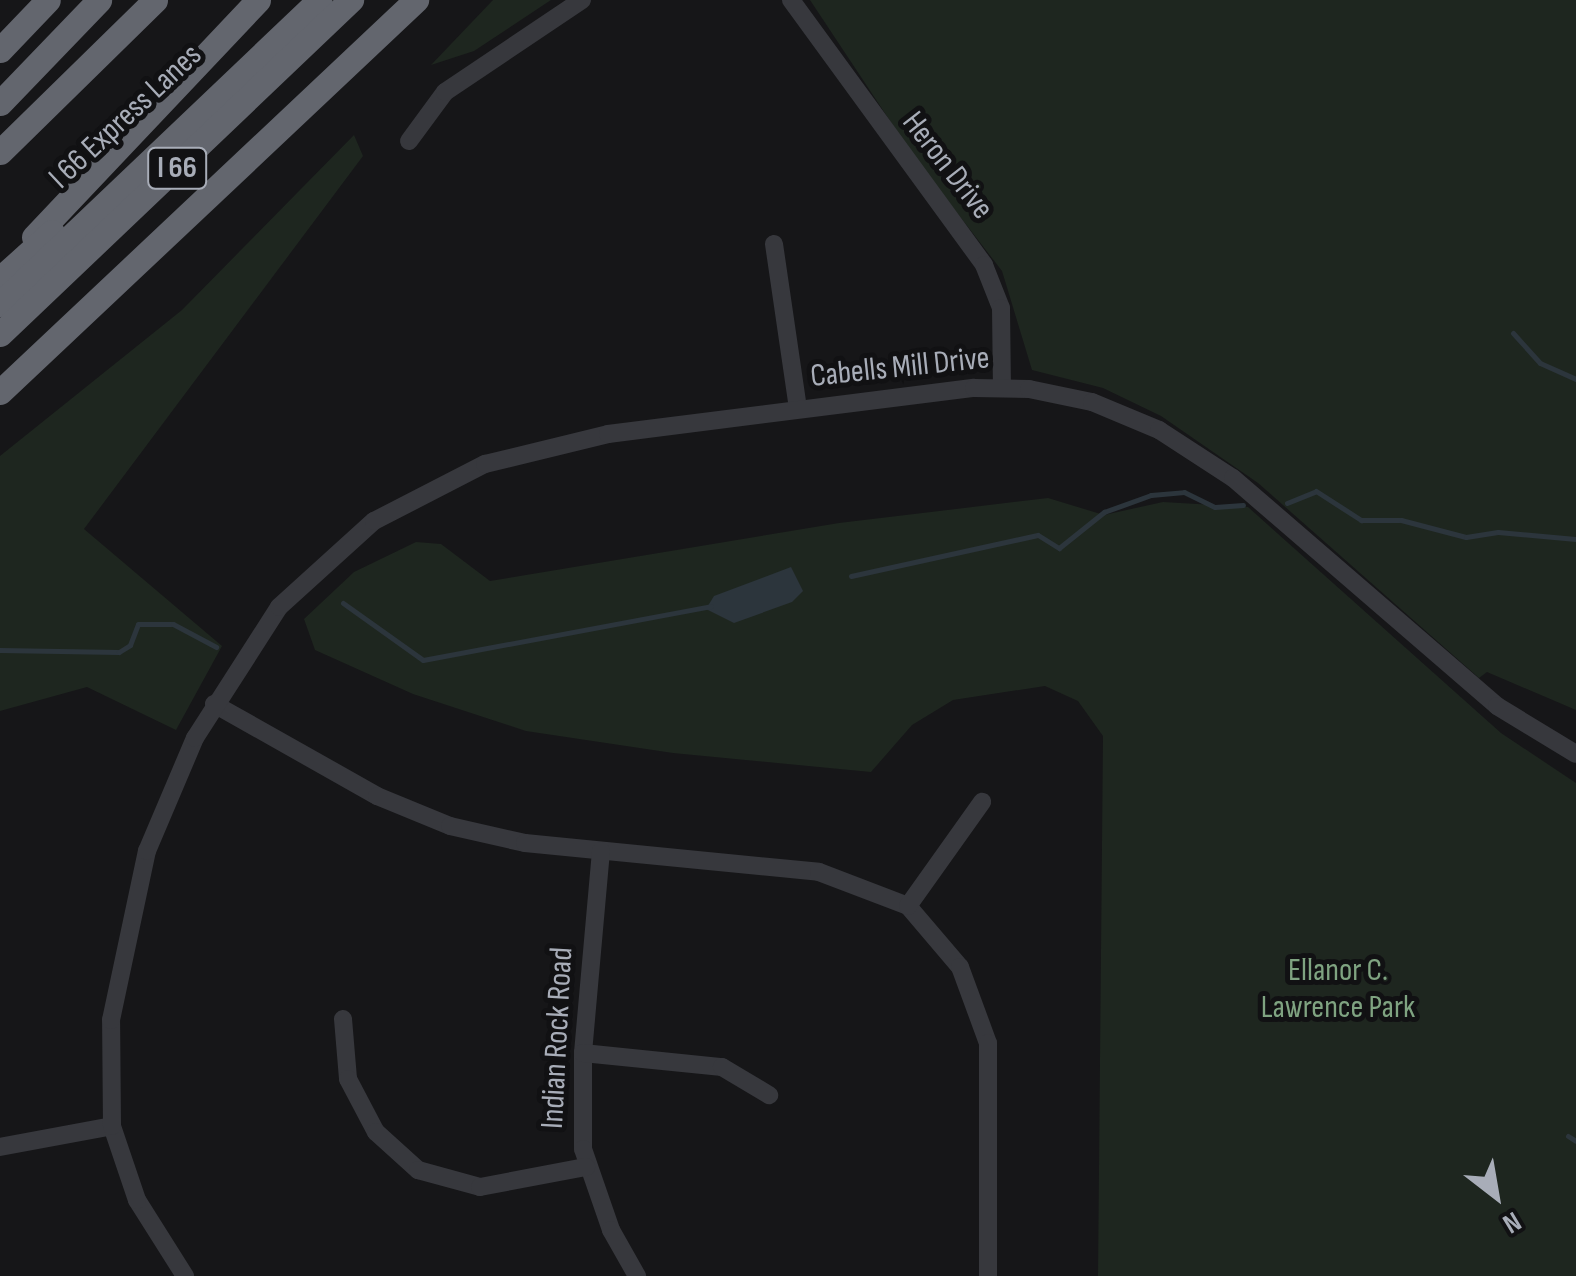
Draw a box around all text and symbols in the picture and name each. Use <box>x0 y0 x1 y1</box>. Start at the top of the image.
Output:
street label: I 66 Express Lanes <box>42 37 210 197</box>
street label: Heron Drive <box>893 105 1001 227</box>
road number: I 66 <box>147 143 207 193</box>
street label: Cabells Mill Drive <box>809 340 991 396</box>
street label: Indian Rock Road <box>534 946 582 1130</box>
park label: Ellanor C. Lawrence Park <box>1261 953 1415 1028</box>
north arrow <box>1446 1146 1546 1246</box>
text: N <box>1497 1204 1527 1240</box>

